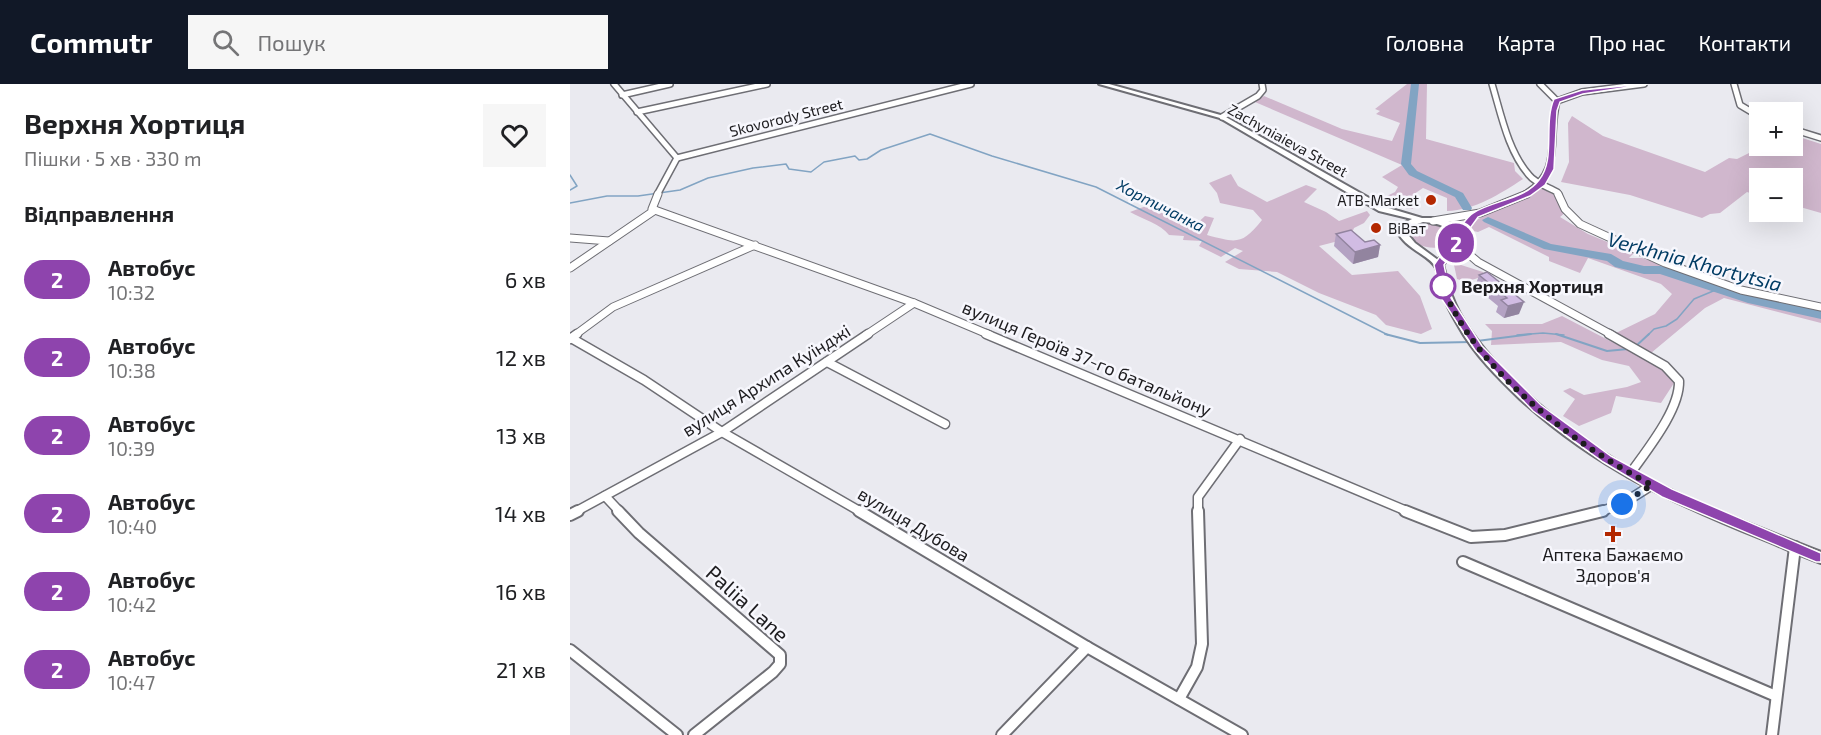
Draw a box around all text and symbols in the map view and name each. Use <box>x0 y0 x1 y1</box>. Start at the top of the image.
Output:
search box <box>188 15 608 69</box>
text: Commutr <box>30 25 152 59</box>
icon: search <box>209 26 242 59</box>
text: Пошук <box>257 29 326 55</box>
text: Головна <box>1385 30 1464 55</box>
text: Карта <box>1497 30 1555 55</box>
text: Про нас <box>1588 30 1666 55</box>
text: Контакти <box>1699 30 1791 55</box>
street label: Skovorody Street <box>727 94 845 140</box>
street label: Zachyniaieva Street <box>1225 100 1351 181</box>
map controls <box>1749 102 1803 222</box>
button: + <box>1749 102 1803 156</box>
button: heart <box>483 104 546 167</box>
text: Верхня Хортиця <box>24 106 245 140</box>
text: Пішки · 5 хв · 330 m <box>24 146 201 170</box>
button: − <box>1749 168 1803 222</box>
water label: Хортичанка <box>1113 174 1208 235</box>
place label: ATB-Market <box>1337 191 1419 209</box>
marker: ATB-Market <box>1424 193 1438 207</box>
text: Відправлення <box>24 200 174 226</box>
place label: ВіВат <box>1388 219 1426 237</box>
marker: ВіВат <box>1369 221 1383 235</box>
line badge: 2 <box>1436 224 1476 262</box>
water label: Verkhnia Khortytsia <box>1605 226 1785 297</box>
text: 2 <box>1450 231 1462 256</box>
text: Автобус <box>108 254 196 280</box>
text: 6 хв <box>505 266 546 292</box>
text: 2 <box>51 267 63 292</box>
marker: Верхня Хортиця <box>1430 273 1456 299</box>
place label: Верхня Хортиця <box>1461 275 1603 297</box>
text: 10:32 <box>108 280 155 304</box>
street label: вулиця Героїв 37-го батальйону <box>959 295 1215 421</box>
street label: вулиця Архипа Куїнджі <box>678 319 854 441</box>
text: Автобус <box>108 332 196 358</box>
text: 12 хв <box>496 344 546 370</box>
text: 2 <box>51 345 63 370</box>
text: 10:38 <box>108 358 156 382</box>
text: Автобус <box>108 410 196 436</box>
text: 13 хв <box>496 422 546 448</box>
text: 2 <box>51 423 63 448</box>
text: 10:39 <box>108 436 155 460</box>
street label: вулиця Дубова <box>854 482 974 566</box>
text: Автобус <box>108 488 196 514</box>
your location <box>1607 489 1637 519</box>
text: 14 хв <box>495 500 546 526</box>
text: 2 <box>51 501 63 526</box>
text: 10:40 <box>108 514 157 538</box>
marker: Аптека Бажаємо Здоров'я <box>1606 527 1620 541</box>
place label: Аптека Бажаємо Здоров'я <box>1542 543 1684 586</box>
street label: Paliia Lane <box>702 559 794 647</box>
text: Автобус <box>108 566 196 592</box>
text: 16 хв <box>496 578 546 604</box>
text: 2 <box>51 579 63 604</box>
text: 10:42 <box>108 592 156 616</box>
text: Автобус <box>108 644 196 670</box>
text: 21 хв <box>496 656 546 682</box>
text: 2 <box>51 657 63 682</box>
text: 10:47 <box>108 670 155 694</box>

